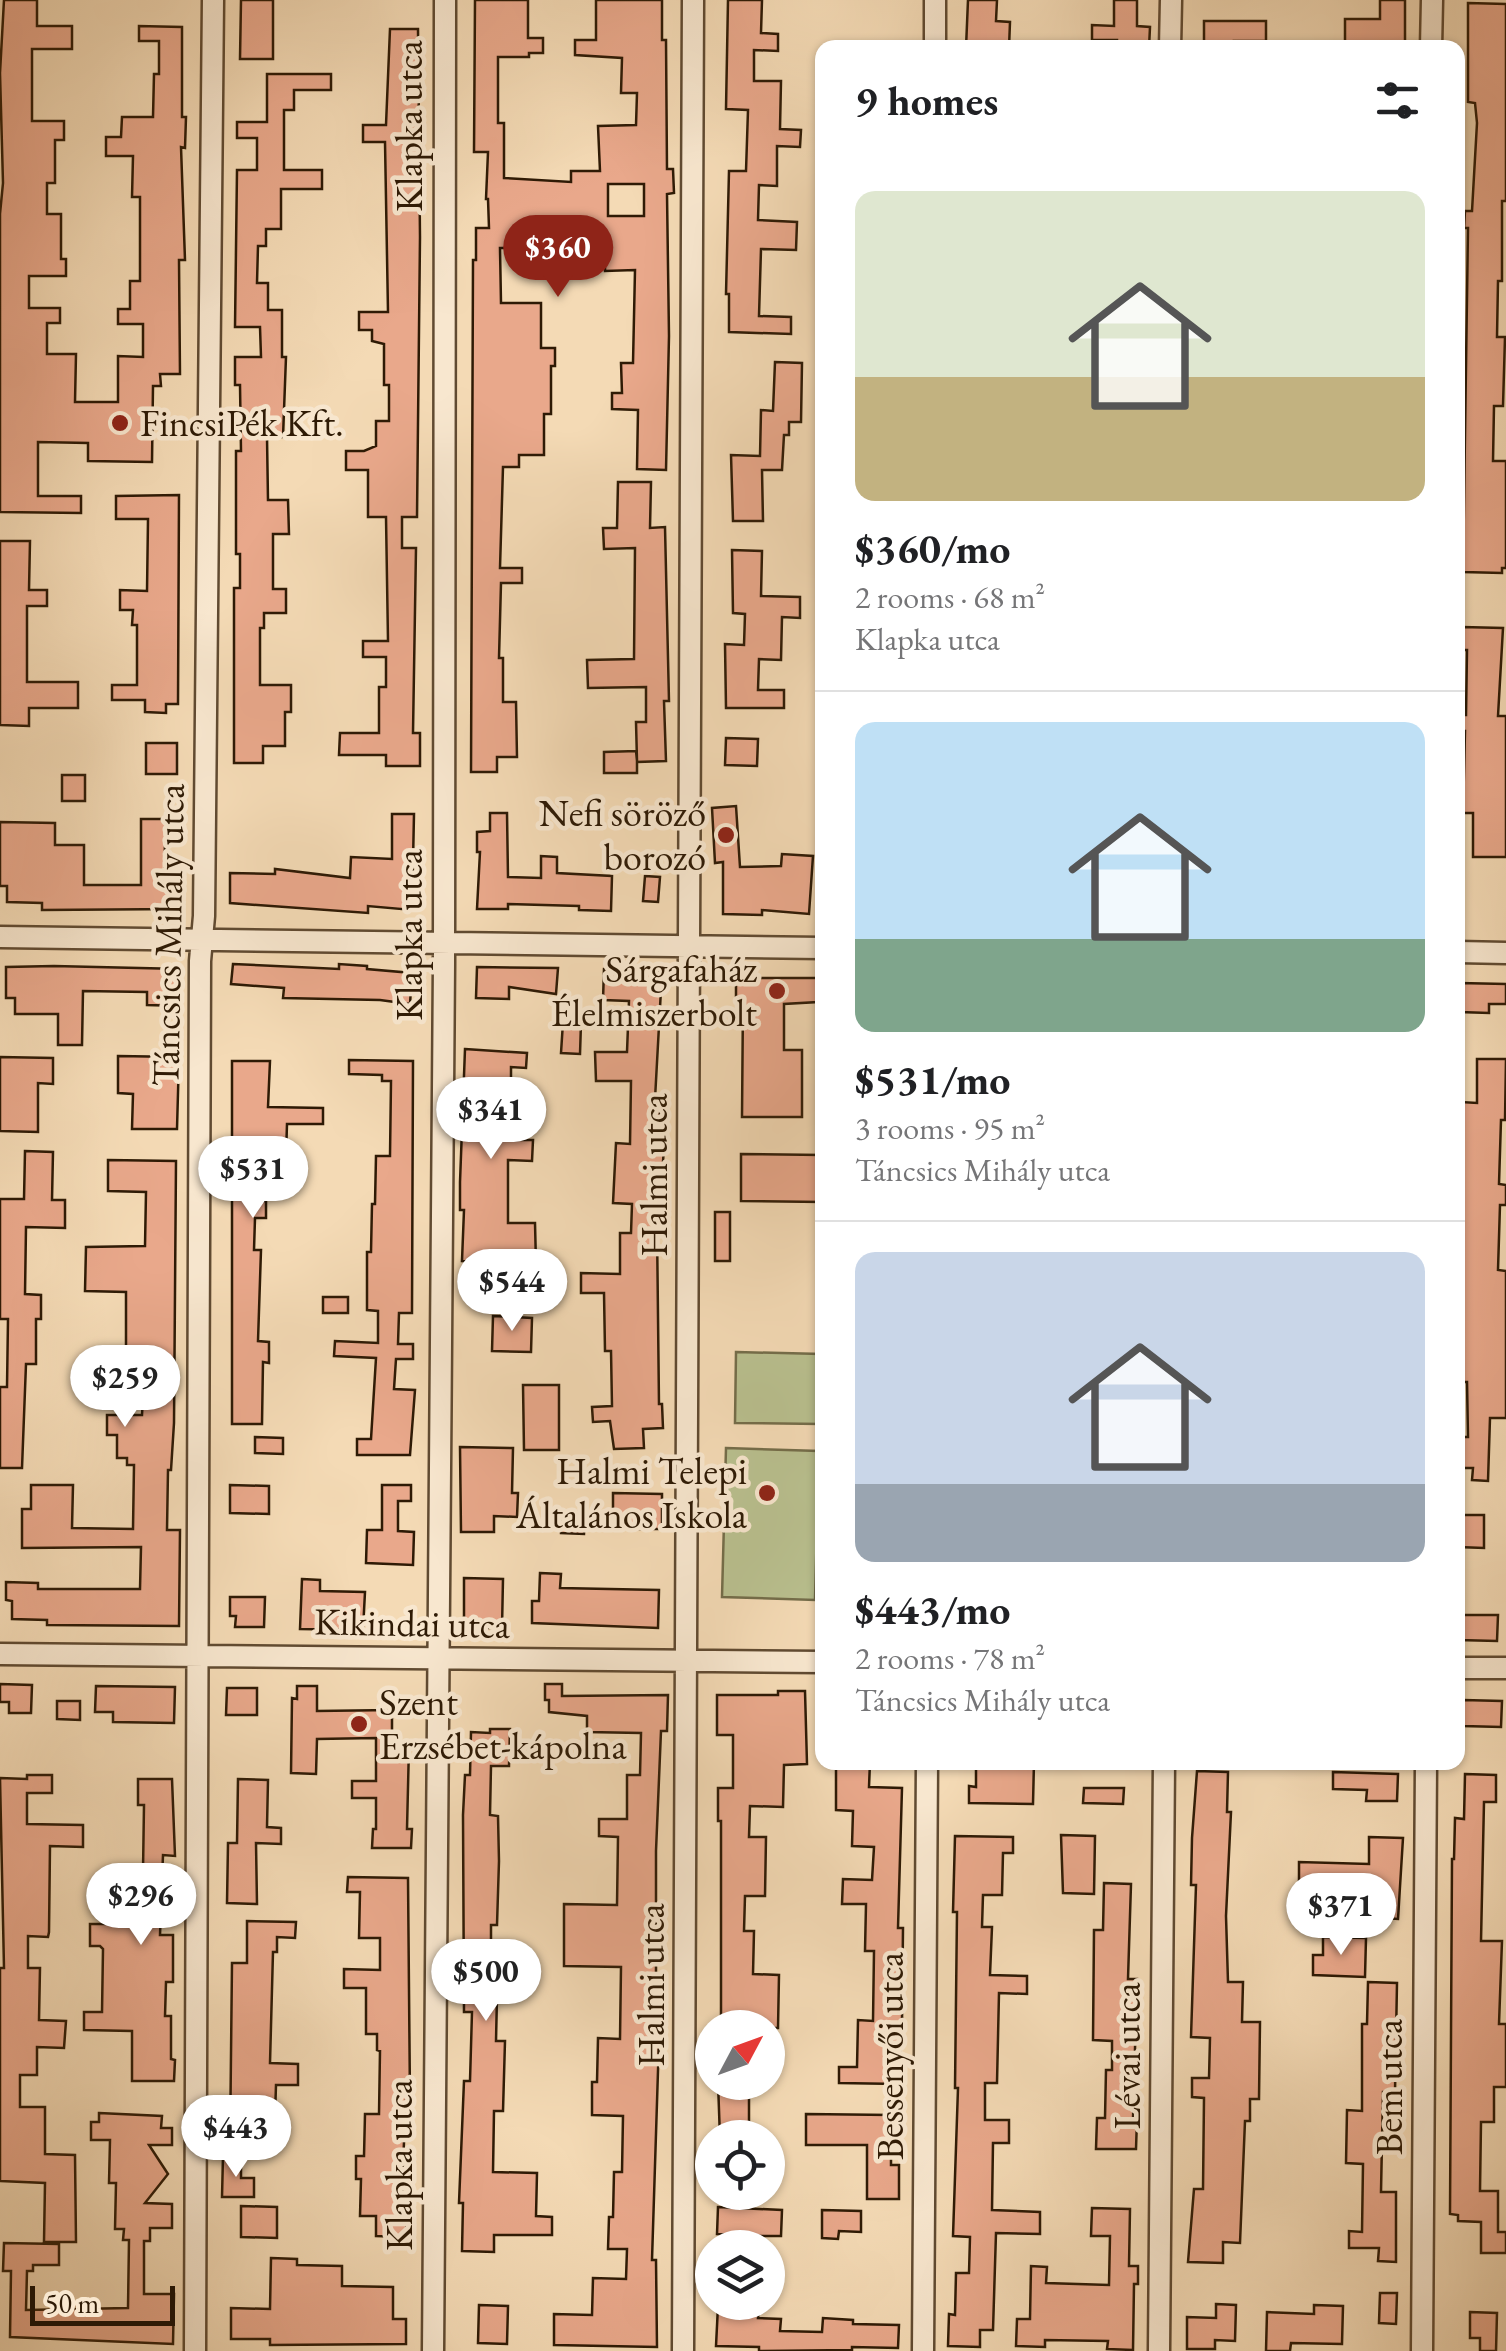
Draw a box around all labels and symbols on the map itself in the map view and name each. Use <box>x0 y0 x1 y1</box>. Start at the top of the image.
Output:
street label: Klapka utca <box>384 39 433 212</box>
pin: $360 <box>499 215 617 300</box>
place label: FincsiPék Kft. <box>140 398 344 447</box>
marker: FincsiPék Kft. <box>109 412 131 434</box>
street label: Táncsics Mihály utca <box>140 782 195 1087</box>
place label: Nefi söröző borozó <box>539 788 706 881</box>
marker: Nefi söröző borozó <box>715 824 737 846</box>
street label: Klapka utca <box>384 848 433 1021</box>
place label: Sárgafaház Élelmiszerbolt <box>551 944 758 1037</box>
marker: Sárgafaház Élelmiszerbolt <box>766 980 788 1002</box>
pin: $341 <box>432 1077 550 1162</box>
street label: Halmi utca <box>629 1092 678 1257</box>
pin: $531 <box>194 1136 312 1221</box>
pin: $544 <box>453 1249 571 1334</box>
pin: $259 <box>66 1345 184 1430</box>
place label: Halmi Telepi Általános Iskola <box>515 1446 748 1539</box>
marker: Halmi Telepi Általános Iskola <box>756 1482 778 1504</box>
street label: Kikindai utca <box>314 1596 511 1649</box>
place label: Szent Erzsébet-kápolna <box>379 1677 627 1770</box>
marker: Szent Erzsébet-kápolna <box>348 1713 370 1735</box>
pin: $296 <box>82 1863 200 1948</box>
pin: $371 <box>1282 1873 1400 1958</box>
street label: Halmi utca <box>626 1902 675 2067</box>
pin: $500 <box>427 1939 545 2024</box>
street label: Bessenyői utca <box>865 1951 914 2160</box>
street label: Lévai utca <box>1102 1982 1151 2130</box>
north arrow <box>695 2010 785 2100</box>
street label: Bem utca <box>1364 2018 1413 2155</box>
street label: Klapka utca <box>374 2078 423 2251</box>
pin: $443 <box>177 2095 295 2180</box>
scale bar <box>30 2281 175 2326</box>

